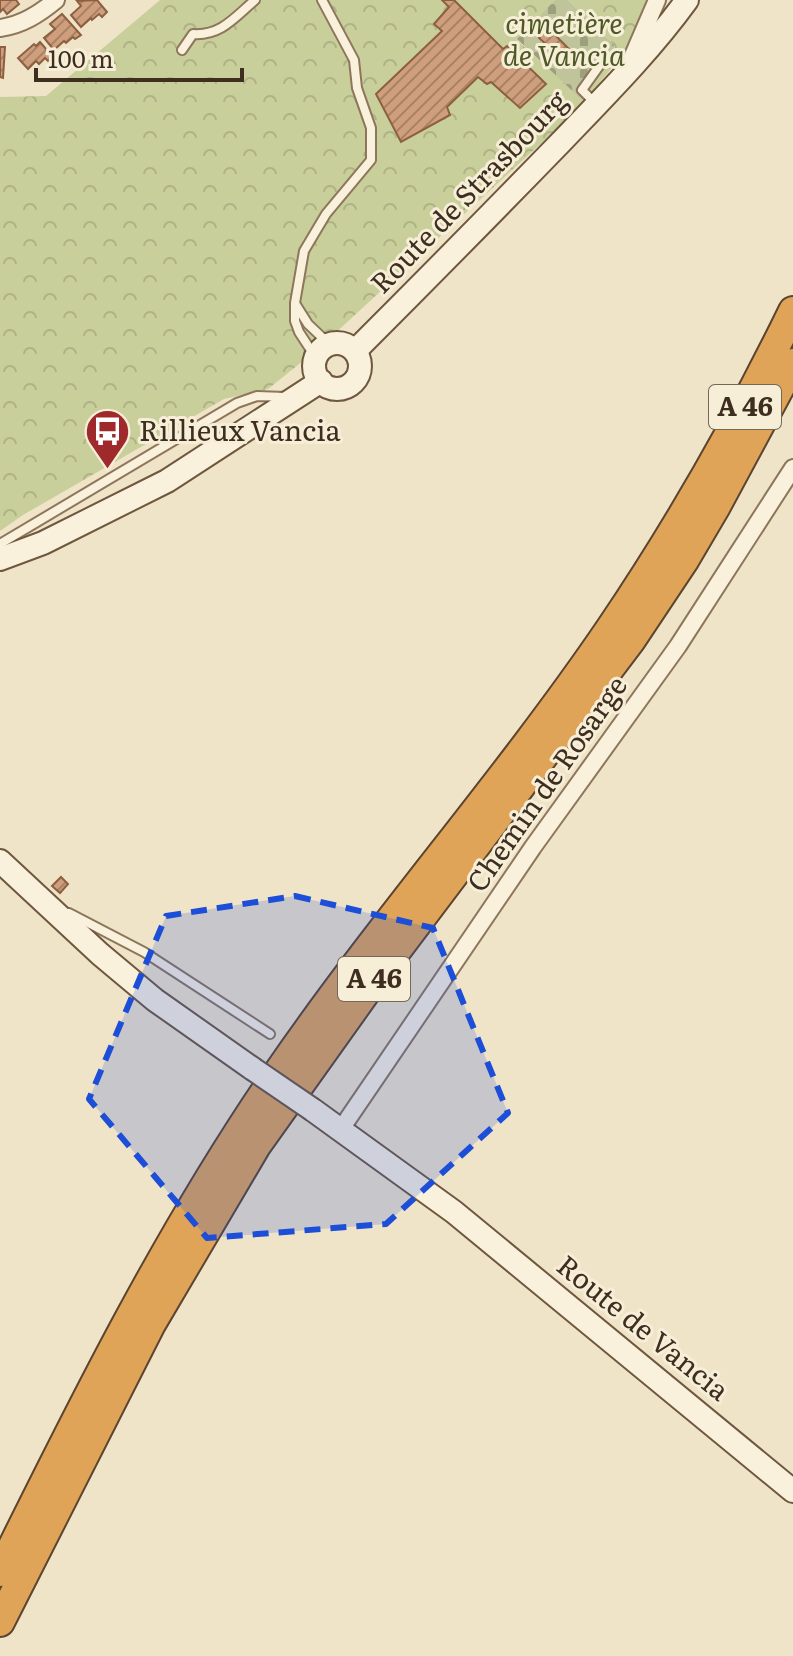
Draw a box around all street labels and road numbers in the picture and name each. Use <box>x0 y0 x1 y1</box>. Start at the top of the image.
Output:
street label: Route de Strasbourg <box>359 79 576 302</box>
road number: A 46 <box>709 385 781 429</box>
street label: Chemin de Rosarge <box>455 666 636 899</box>
road number: A 46 <box>338 957 410 1001</box>
street label: Route de Vancia <box>549 1244 740 1409</box>

